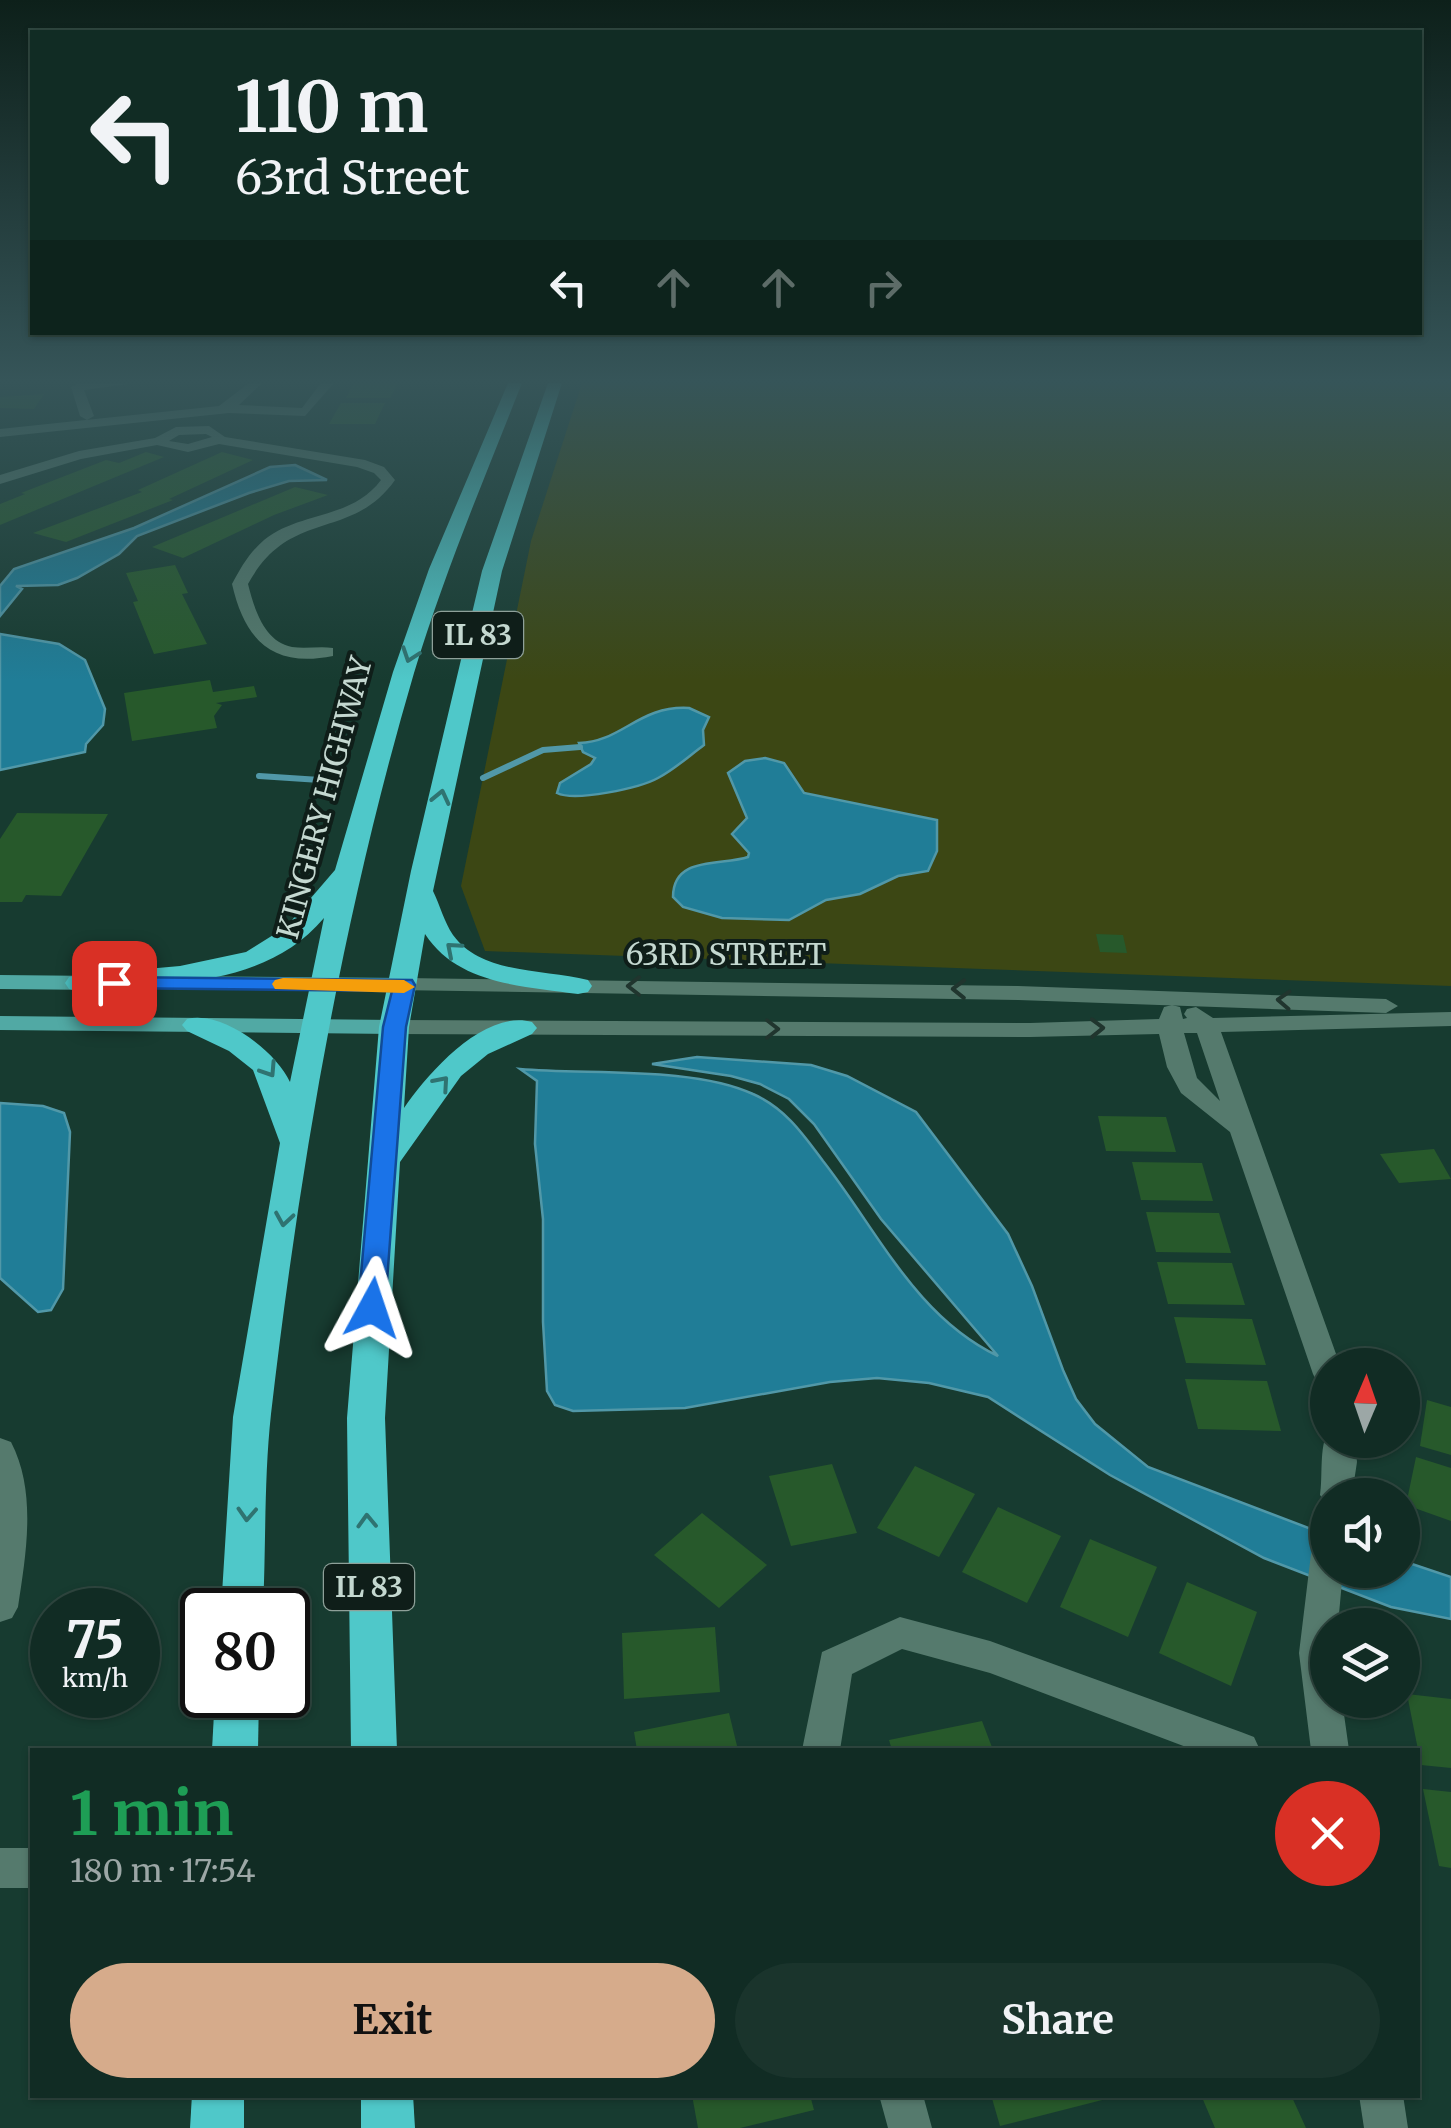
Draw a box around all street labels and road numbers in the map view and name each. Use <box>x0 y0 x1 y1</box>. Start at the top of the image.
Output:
road number: IL 83 <box>433 612 523 658</box>
street label: KINGERY HIGHWAY <box>268 652 380 943</box>
street label: 63RD STREET <box>626 935 827 973</box>
road number: IL 83 <box>324 1564 414 1610</box>

